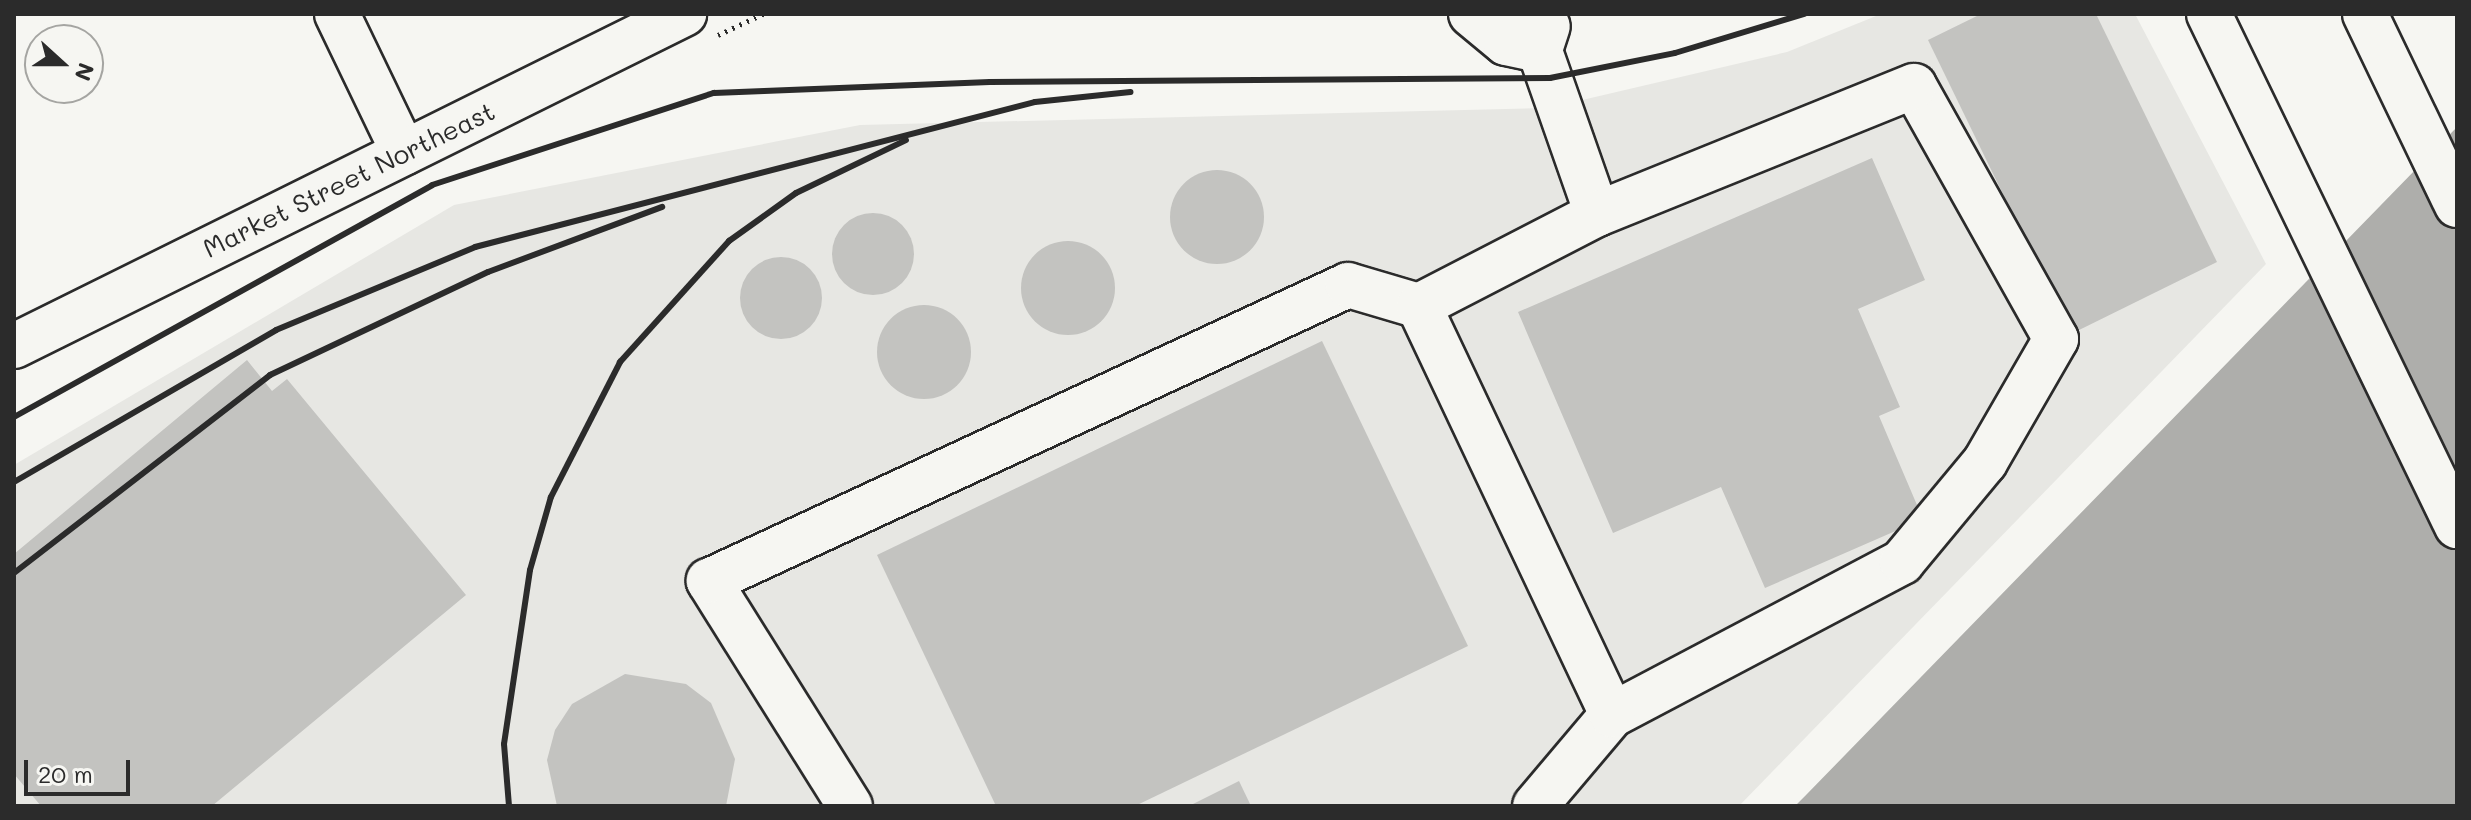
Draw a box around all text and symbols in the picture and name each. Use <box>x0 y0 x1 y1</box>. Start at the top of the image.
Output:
north arrow <box>24 24 104 104</box>
text: N <box>68 59 102 85</box>
street label: Market Street Northeast <box>198 96 500 264</box>
scale bar <box>28 744 134 794</box>
text: 20 m <box>38 758 93 789</box>

